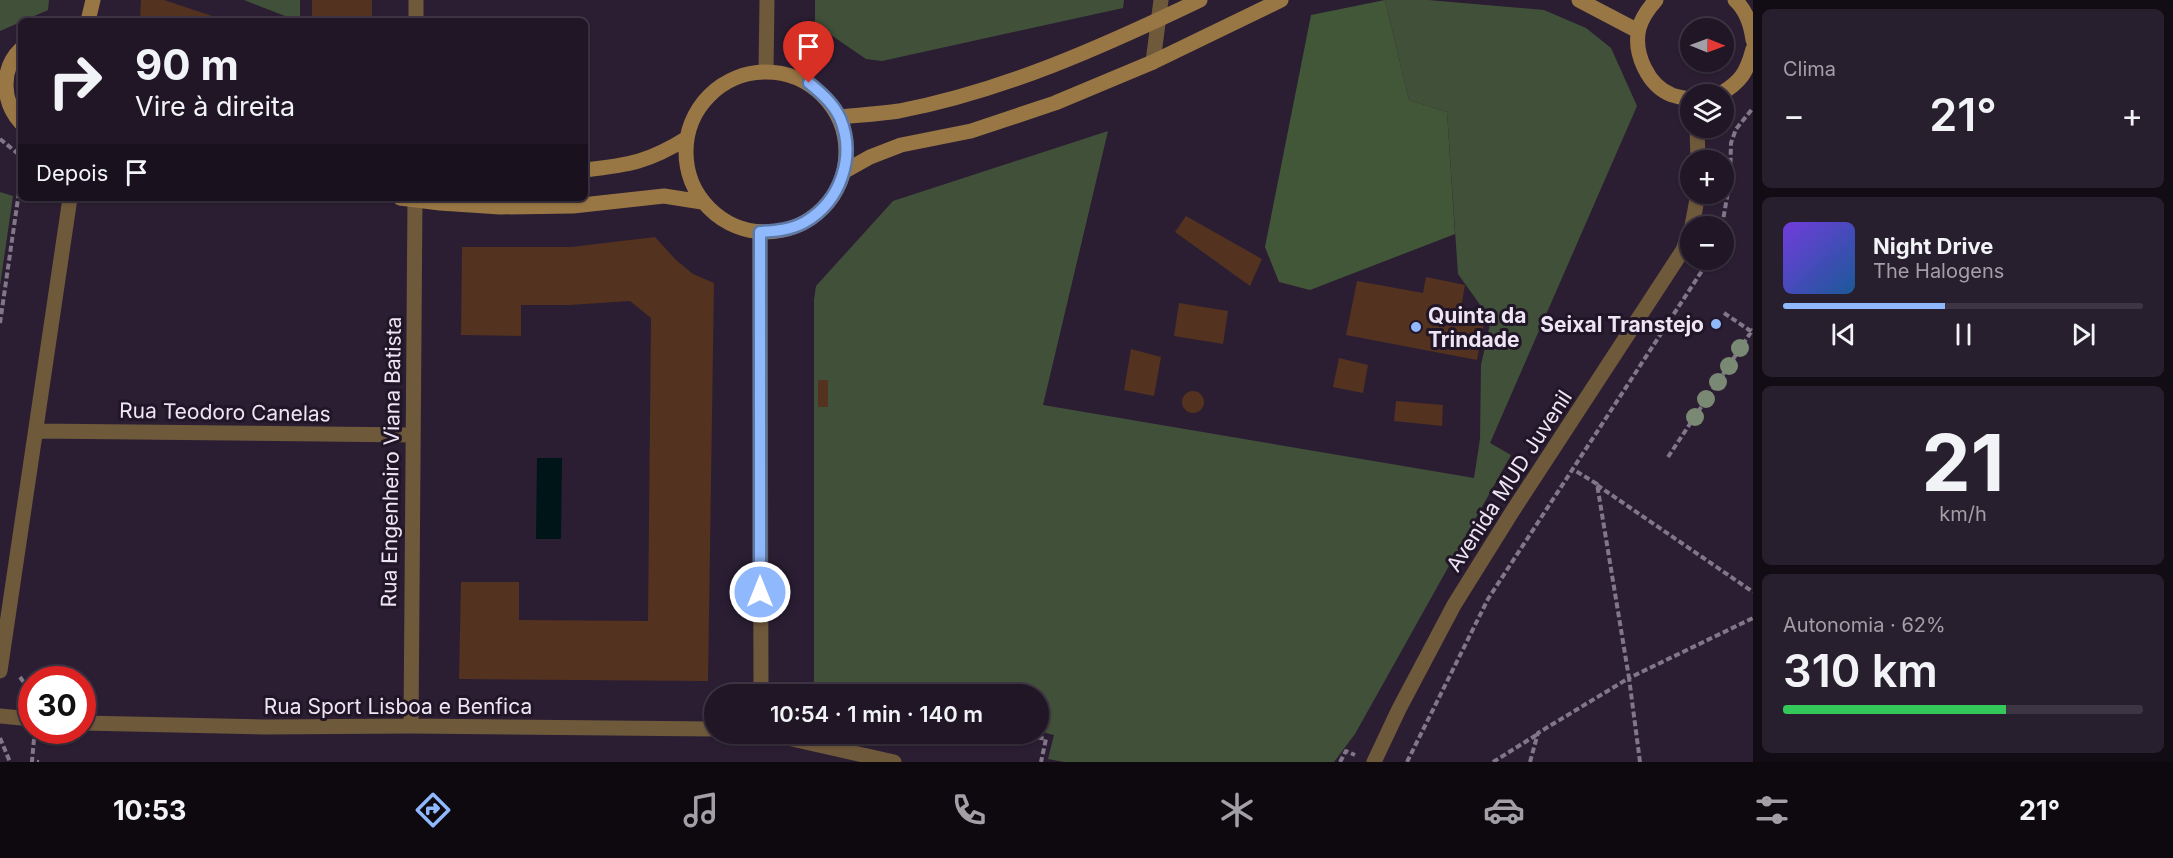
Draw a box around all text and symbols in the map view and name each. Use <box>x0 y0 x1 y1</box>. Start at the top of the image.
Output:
north arrow <box>1680 18 1734 72</box>
map controls <box>1680 18 1734 270</box>
pin <box>783 21 834 83</box>
icon: arrive <box>792 30 825 63</box>
text: 90 m <box>135 39 239 90</box>
icon: right <box>36 42 114 120</box>
text: Clima <box>1783 57 1836 81</box>
button: layers <box>1680 84 1734 138</box>
text: 21° <box>1929 87 1997 142</box>
text: Vire à direita <box>135 90 295 123</box>
text: − <box>1783 95 1805 135</box>
text: + <box>2121 95 2143 135</box>
button: + <box>1680 150 1734 204</box>
icon: arrive <box>120 156 153 189</box>
text: Depois <box>36 160 108 186</box>
button: − <box>1680 216 1734 270</box>
text: Night Drive <box>1873 233 1993 259</box>
text: The Halogens <box>1873 259 2004 283</box>
place label: Quinta da Trindade <box>1428 303 1527 352</box>
place label: Seixal Transtejo <box>1540 312 1704 337</box>
street label: Rua Engenheiro Viana Batista <box>376 316 406 608</box>
marker: Seixal Transtejo <box>1709 317 1723 331</box>
icon: previous <box>1827 318 1860 351</box>
icon: pause <box>1947 318 1980 351</box>
icon: next <box>2067 318 2100 351</box>
marker: Quinta da Trindade <box>1409 320 1423 334</box>
street label: Avenida MUD Juvenil <box>1441 386 1577 576</box>
street label: Rua Teodoro Canelas <box>119 398 331 426</box>
text: 21 <box>1922 415 2004 510</box>
text: km/h <box>1939 502 1987 526</box>
position arrow <box>728 560 792 624</box>
text: Autonomia · 62% <box>1783 613 1946 637</box>
text: 310 km <box>1783 643 1938 698</box>
speed limit sign: 30 <box>18 666 96 744</box>
street label: Rua Sport Lisboa e Benfica <box>264 694 532 719</box>
text: 10:54 · 1 min · 140 m <box>770 701 983 727</box>
icon: directions <box>412 789 454 831</box>
icon: music <box>680 789 722 831</box>
icon: phone <box>948 789 990 831</box>
icon: climate <box>1216 789 1258 831</box>
icon: car <box>1483 789 1525 831</box>
icon: filters <box>1751 789 1793 831</box>
text: 10:53 <box>113 794 186 827</box>
text: 21° <box>2019 794 2060 827</box>

